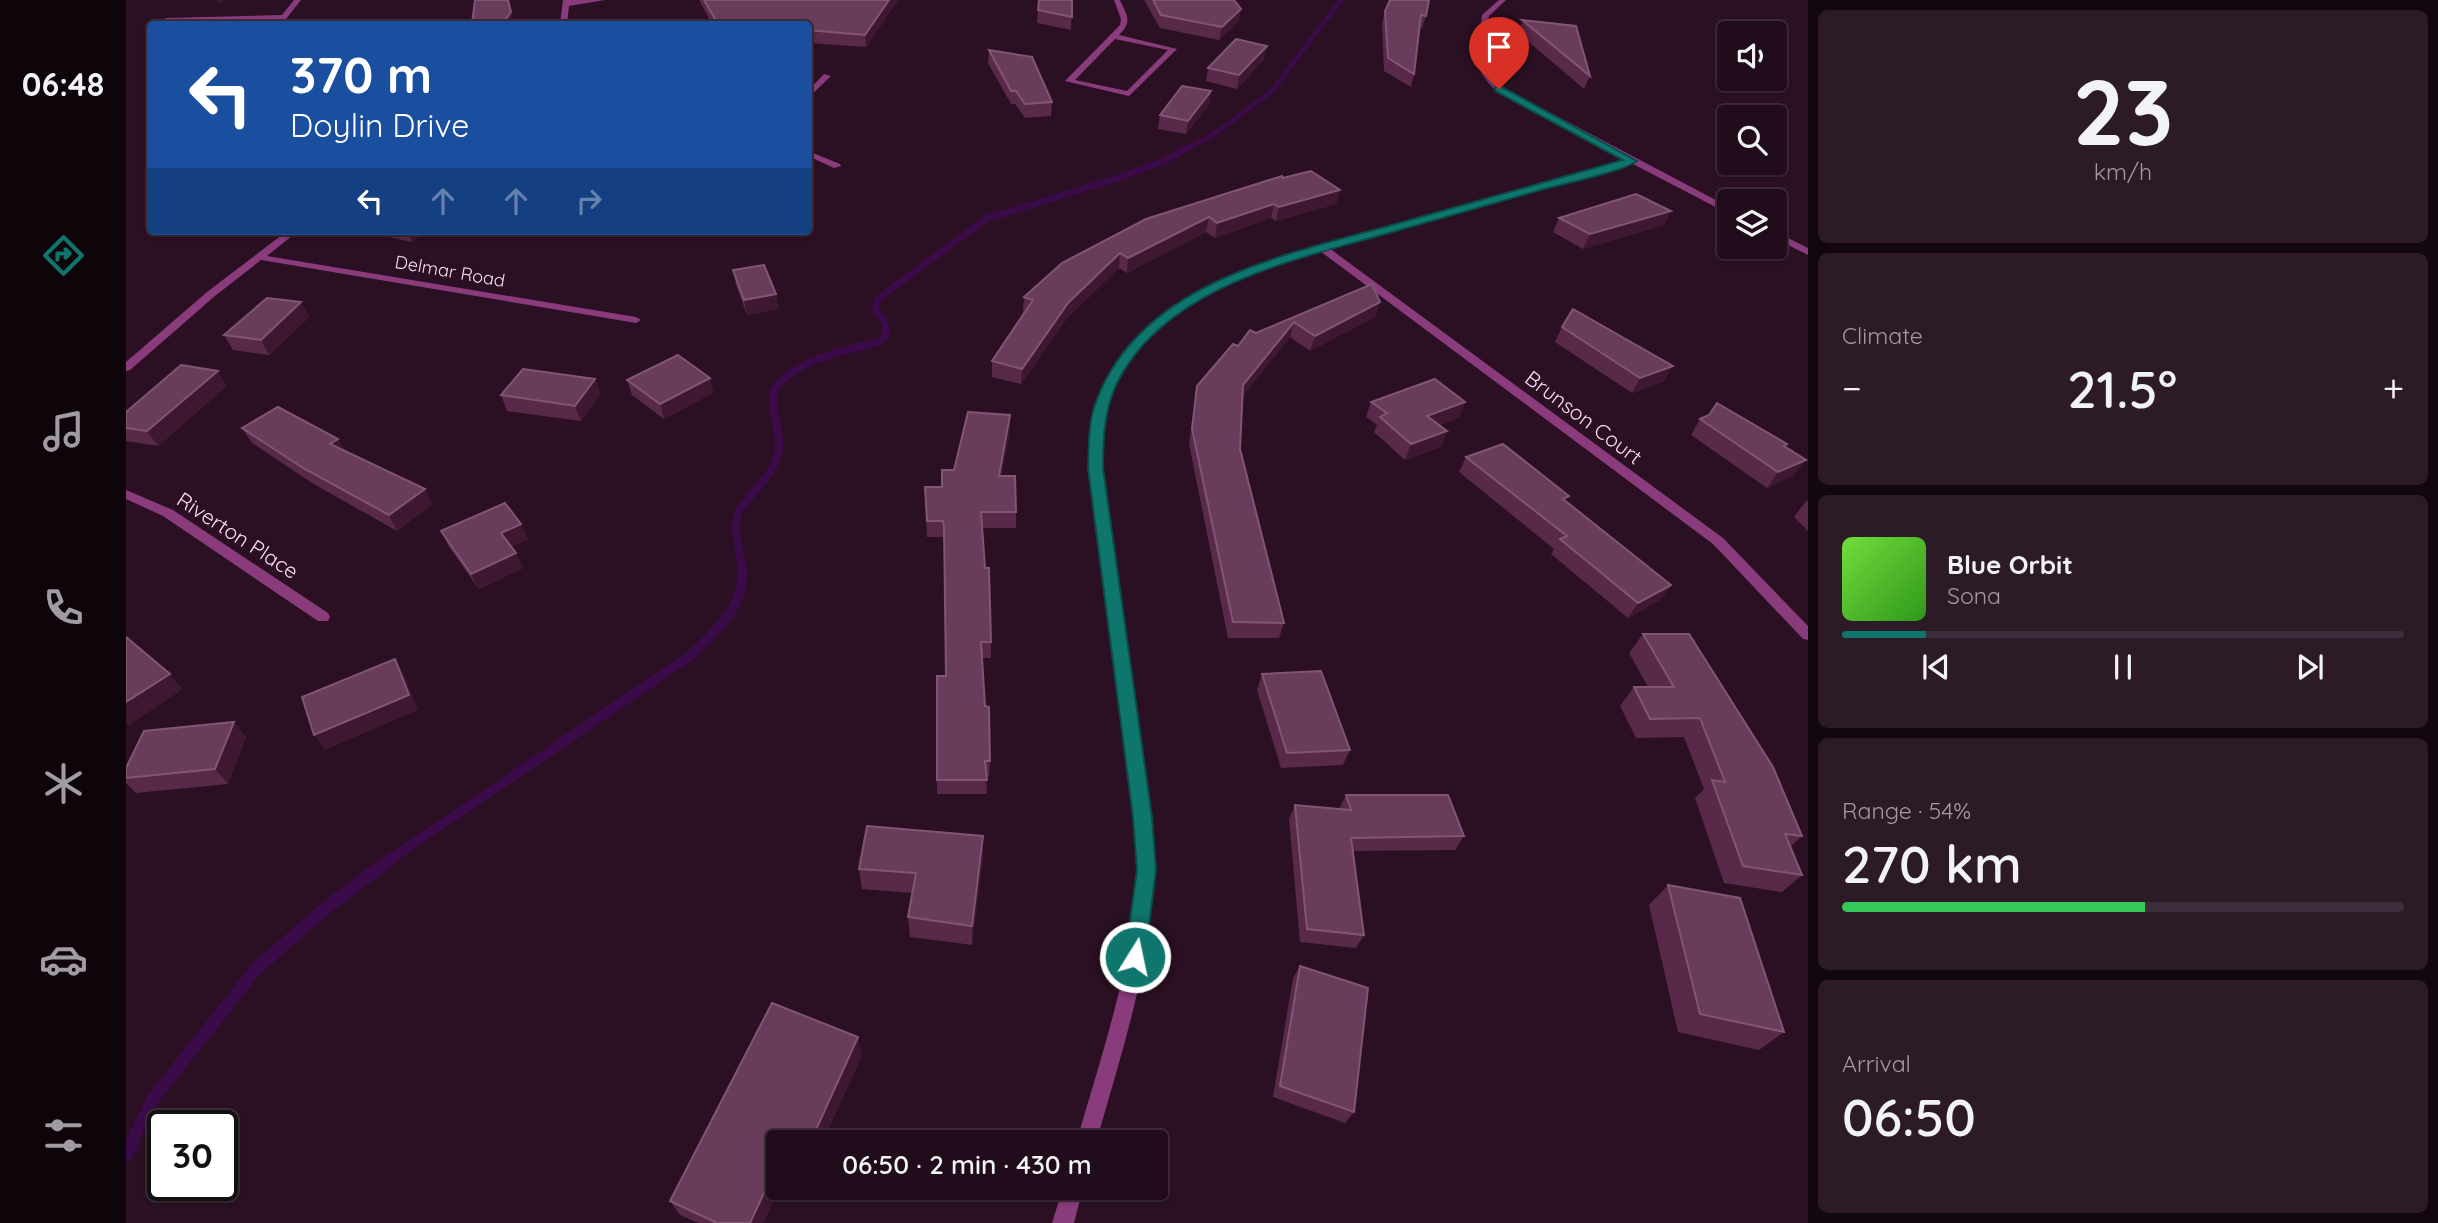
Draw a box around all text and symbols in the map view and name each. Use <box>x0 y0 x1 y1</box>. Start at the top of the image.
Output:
pin <box>1469 17 1529 89</box>
map controls <box>1717 21 1787 259</box>
button: sound <box>1717 21 1787 91</box>
icon: arrive <box>1480 28 1518 66</box>
text: 370 m <box>290 44 432 105</box>
icon: left <box>175 49 266 140</box>
text: 23 <box>2073 54 2173 168</box>
text: 06:48 <box>22 64 104 104</box>
text: Doylin Drive <box>290 105 469 145</box>
button: search <box>1717 105 1787 175</box>
text: km/h <box>2094 157 2152 186</box>
icon: left <box>351 182 389 220</box>
icon: ahead <box>424 182 462 220</box>
icon: ahead <box>497 182 535 220</box>
icon: right <box>570 182 608 220</box>
button: layers <box>1717 189 1787 259</box>
icon: directions <box>39 231 88 280</box>
street label: Delmar Road <box>393 250 507 292</box>
text: Climate <box>1842 321 1923 350</box>
text: 21.5° <box>2067 356 2177 421</box>
text: − <box>1842 364 1862 412</box>
text: + <box>2383 364 2404 412</box>
street label: Brunson Court <box>1520 365 1648 469</box>
icon: music <box>39 407 88 456</box>
street label: Riverton Place <box>172 486 304 584</box>
text: Blue Orbit <box>1947 548 2073 581</box>
text: Sona <box>1947 581 2001 610</box>
icon: phone <box>39 583 88 632</box>
icon: previous <box>1917 648 1955 686</box>
icon: pause <box>2104 648 2142 686</box>
icon: next <box>2291 648 2329 686</box>
icon: climate <box>39 759 88 808</box>
text: Range · 54% <box>1842 796 1971 825</box>
text: 270 km <box>1842 831 2022 896</box>
position arrow <box>1098 920 1172 994</box>
icon: car <box>39 935 88 984</box>
text: Arrival <box>1842 1049 1911 1078</box>
text: 06:50 <box>1842 1084 1976 1149</box>
speed limit sign: 30 <box>147 1110 238 1201</box>
icon: filters <box>39 1111 88 1160</box>
text: 06:50 · 2 min · 430 m <box>842 1148 1092 1181</box>

